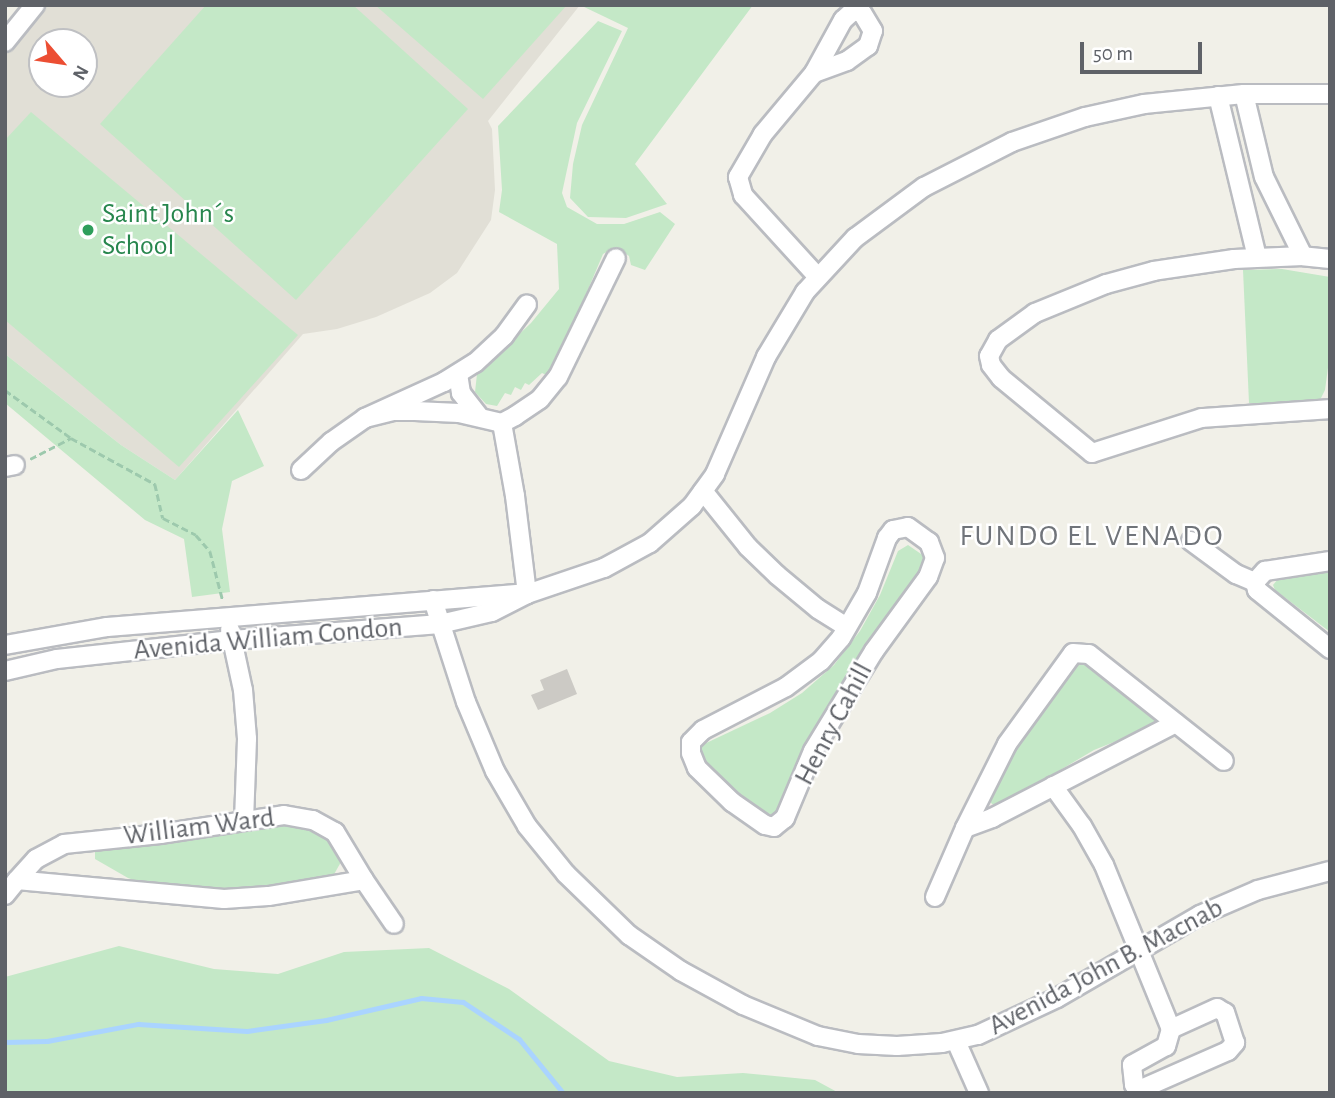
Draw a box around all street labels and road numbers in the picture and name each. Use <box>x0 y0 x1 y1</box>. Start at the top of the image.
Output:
street label: Avenida William Condon <box>132 611 404 667</box>
street label: Henry Cahill <box>788 657 880 791</box>
street label: William Ward <box>122 801 276 853</box>
street label: Avenida John B. Macnab <box>983 891 1229 1043</box>

